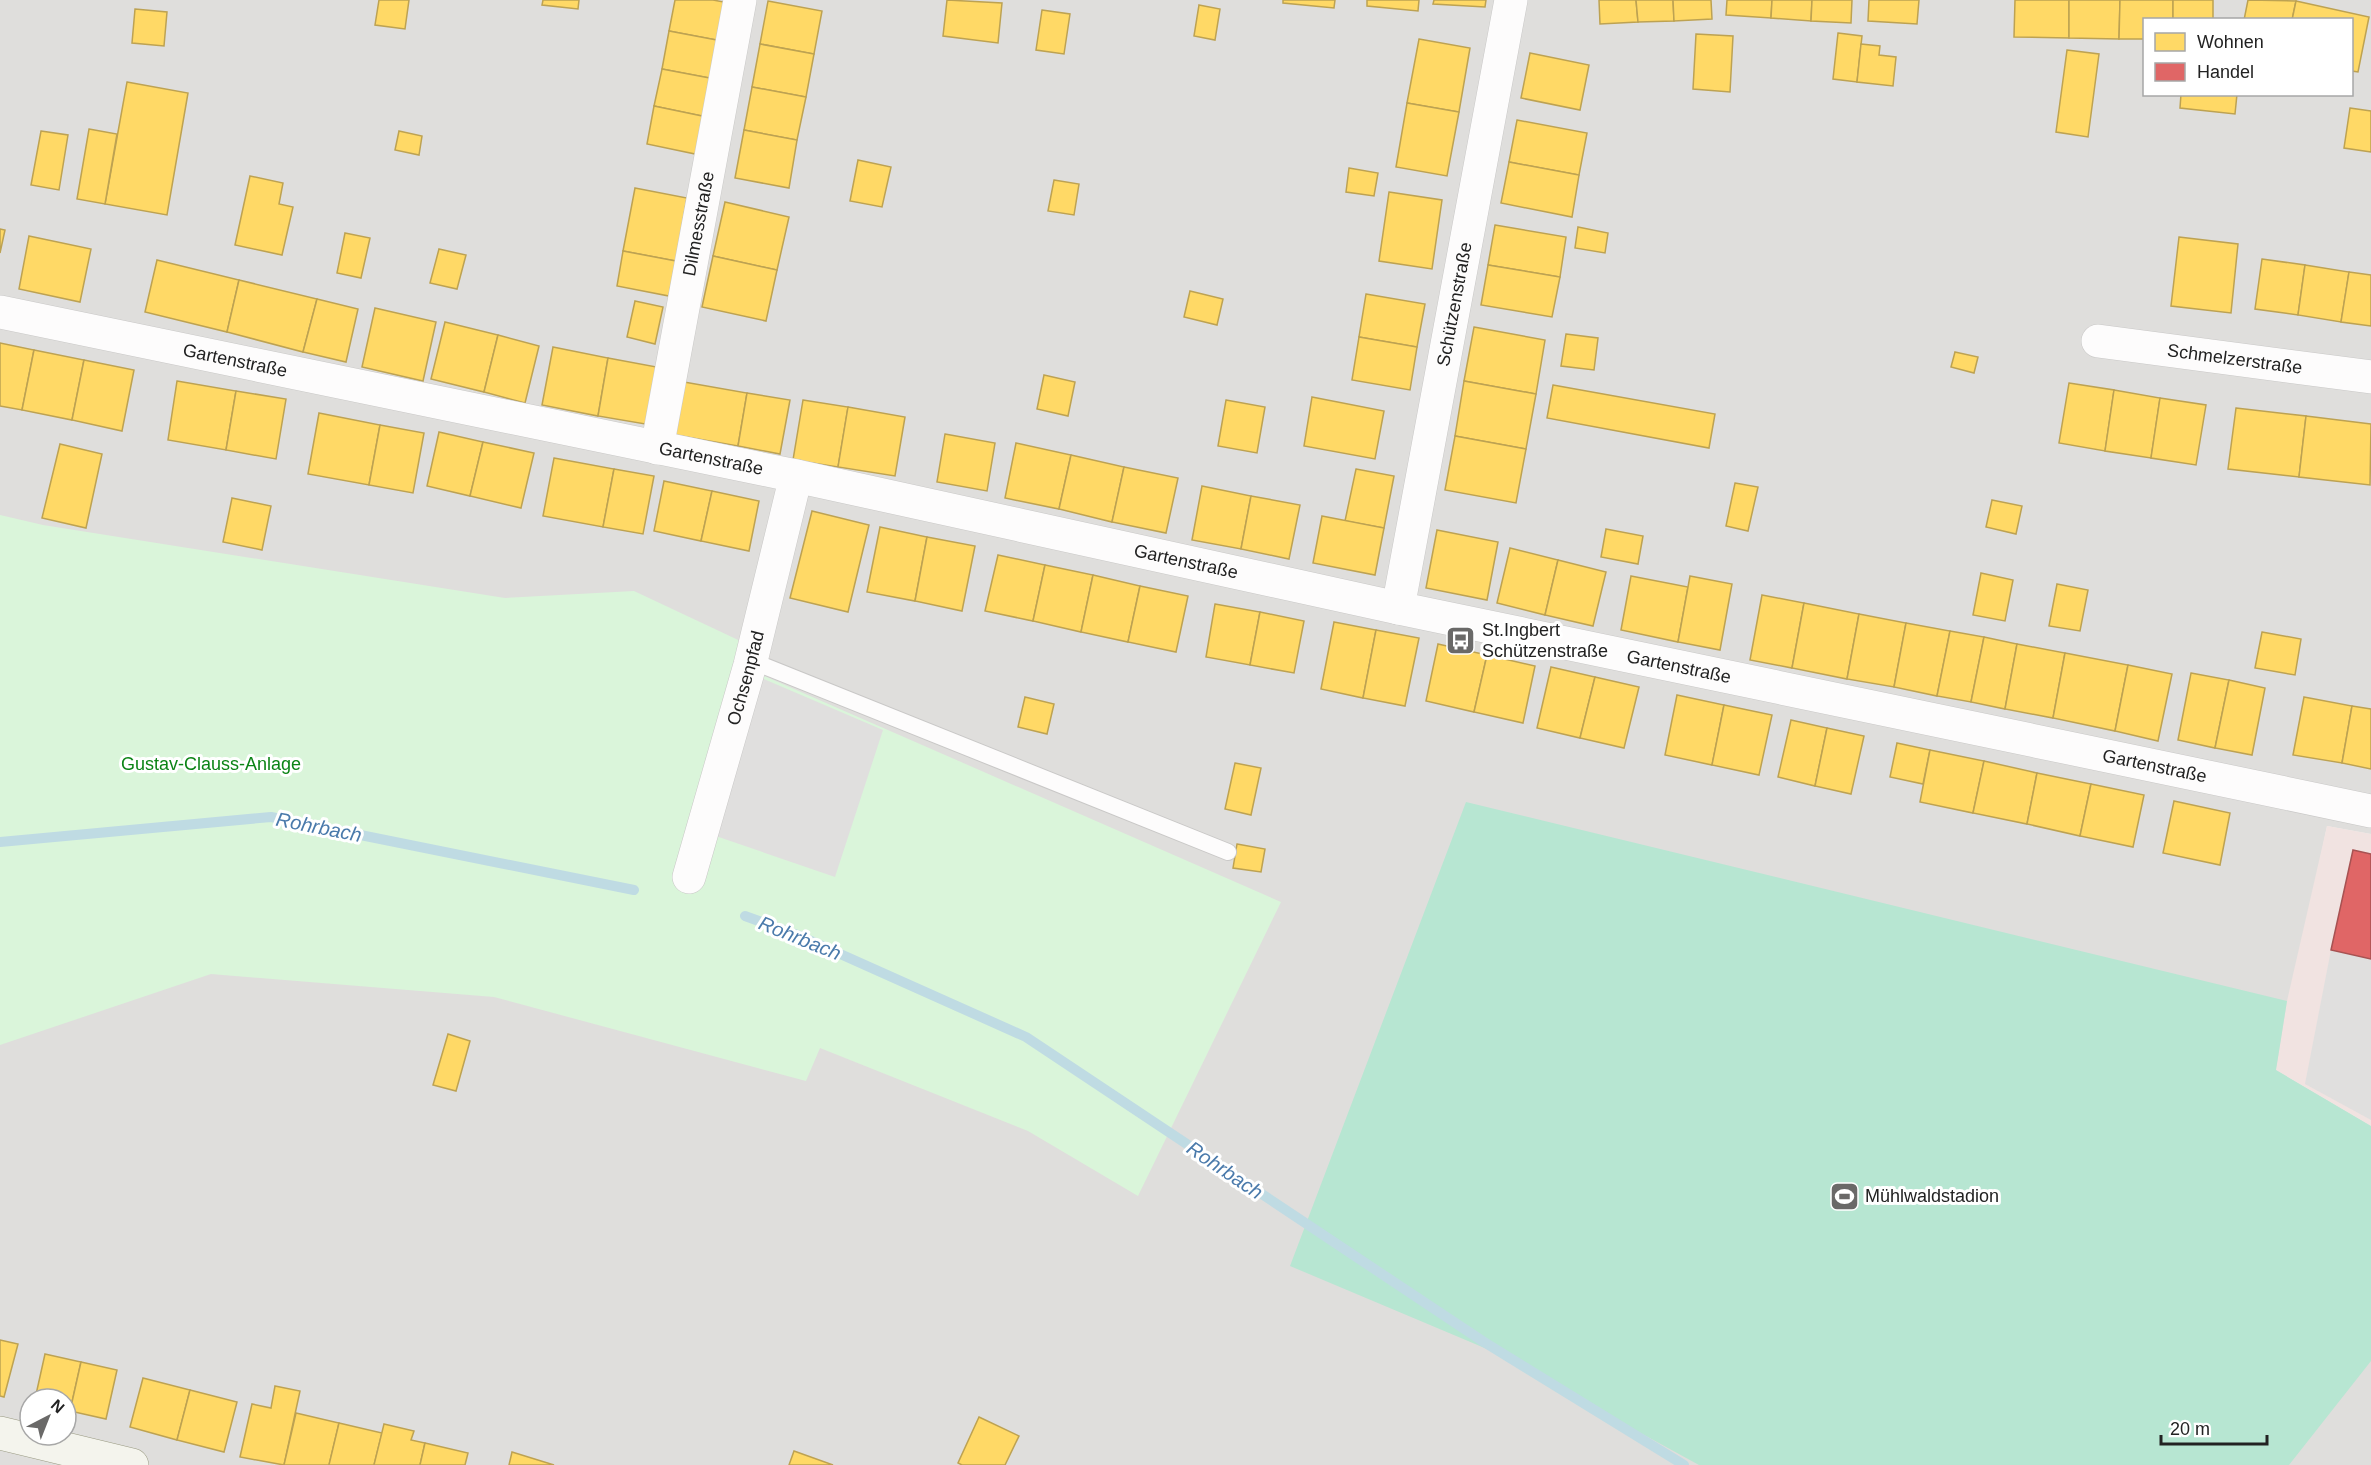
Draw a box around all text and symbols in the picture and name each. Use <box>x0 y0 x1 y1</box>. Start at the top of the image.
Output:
legend <box>2143 18 2353 96</box>
text: Wohnen <box>2197 32 2264 52</box>
text: Handel <box>2197 62 2254 82</box>
street label: Dilmesstraße <box>679 170 718 278</box>
street label: Schützenstraße <box>1433 240 1476 368</box>
street label: Gartenstraße <box>181 340 289 381</box>
street label: Schmelzerstraße <box>2166 340 2304 378</box>
street label: Gartenstraße <box>657 438 765 479</box>
street label: Gartenstraße <box>1132 540 1240 583</box>
place label: St.Ingbert Schützenstraße <box>1482 620 1608 661</box>
bus stop icon: St.Ingbert Schützenstraße <box>1445 624 1477 656</box>
street label: Ochsenpfad <box>723 629 768 728</box>
street label: Gartenstraße <box>1625 646 1733 687</box>
street label: Gartenstraße <box>2101 745 2209 786</box>
park label: Gustav-Clauss-Anlage <box>121 754 301 774</box>
water label: Rohrbach <box>274 808 364 846</box>
water label: Rohrbach <box>756 912 844 964</box>
water label: Rohrbach <box>1183 1137 1267 1203</box>
sports icon: Mühlwaldstadion <box>1828 1180 1860 1212</box>
place label: Mühlwaldstadion <box>1865 1186 1999 1206</box>
north arrow <box>18 1387 78 1447</box>
text: N <box>48 1396 68 1416</box>
scale bar <box>2161 1408 2268 1446</box>
text: 20 m <box>2170 1419 2210 1439</box>

